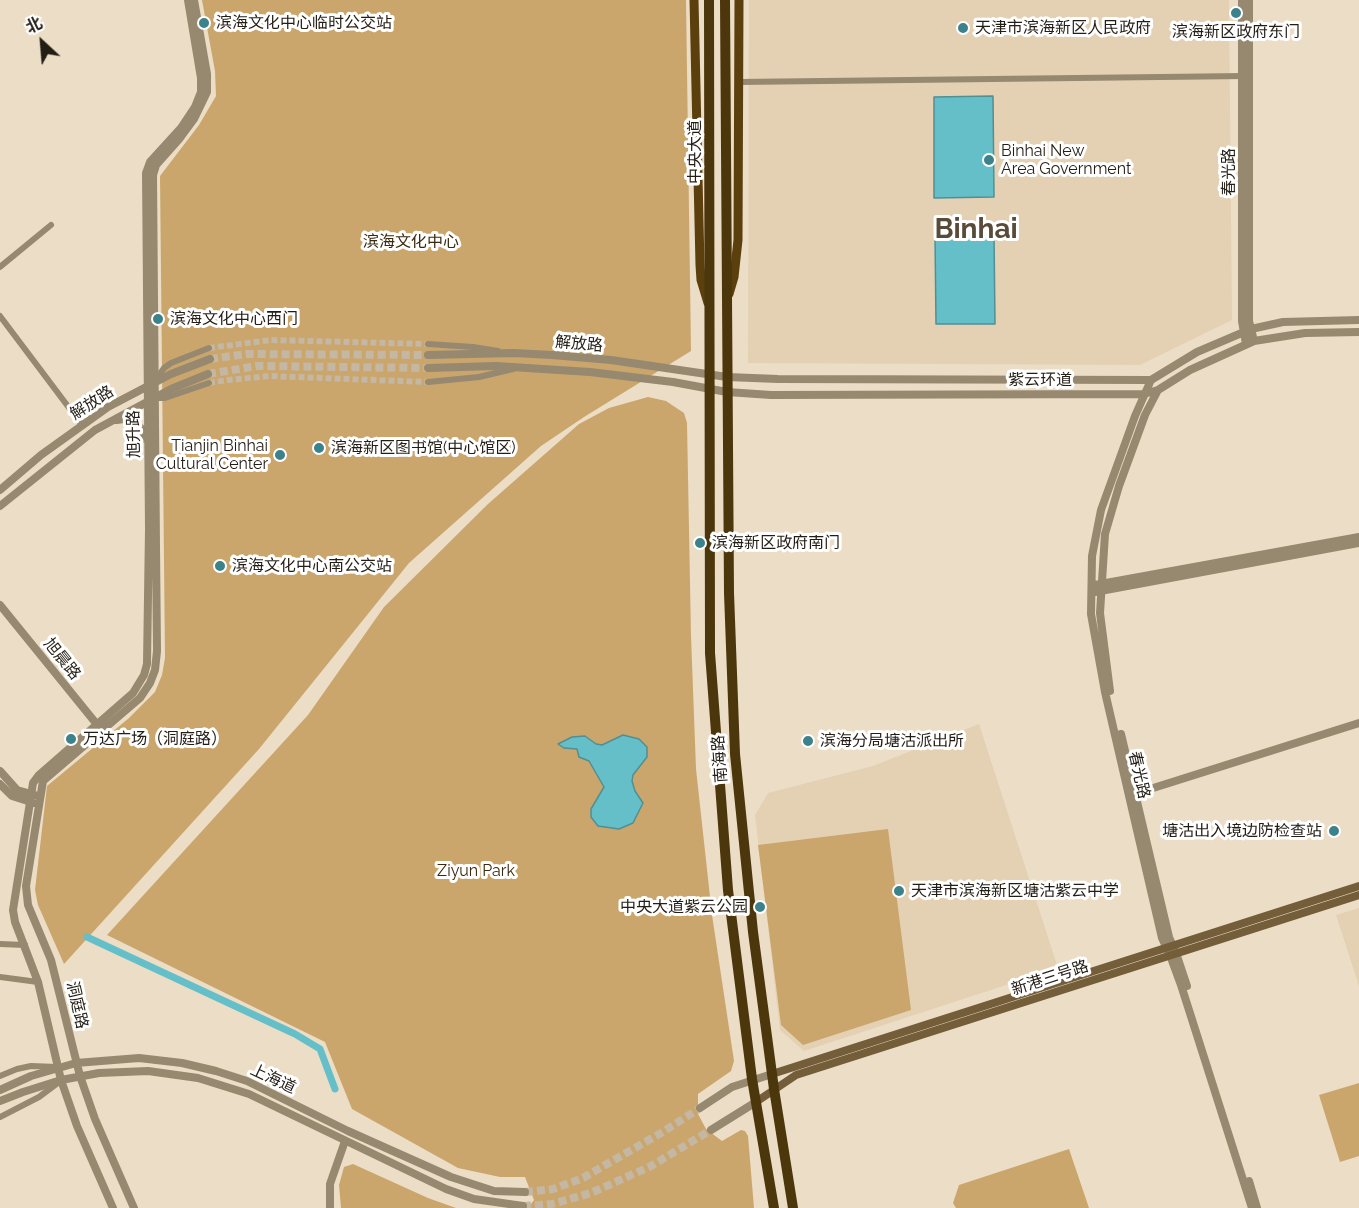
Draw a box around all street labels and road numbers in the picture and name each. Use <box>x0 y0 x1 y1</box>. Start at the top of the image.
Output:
street label: 中央大道 <box>685 120 705 184</box>
street label: 春光路 <box>1219 148 1239 196</box>
street label: 解放路 <box>554 332 604 356</box>
street label: 紫云环道 <box>1008 370 1072 390</box>
street label: 解放路 <box>67 382 117 424</box>
street label: 旭升路 <box>124 410 144 458</box>
street label: 旭晨路 <box>39 634 85 684</box>
street label: 南海路 <box>709 734 731 784</box>
street label: 春光路 <box>1124 749 1154 801</box>
street label: 新港三号路 <box>1009 957 1091 999</box>
street label: 洞庭路 <box>62 979 92 1031</box>
street label: 上海道 <box>247 1060 299 1098</box>

